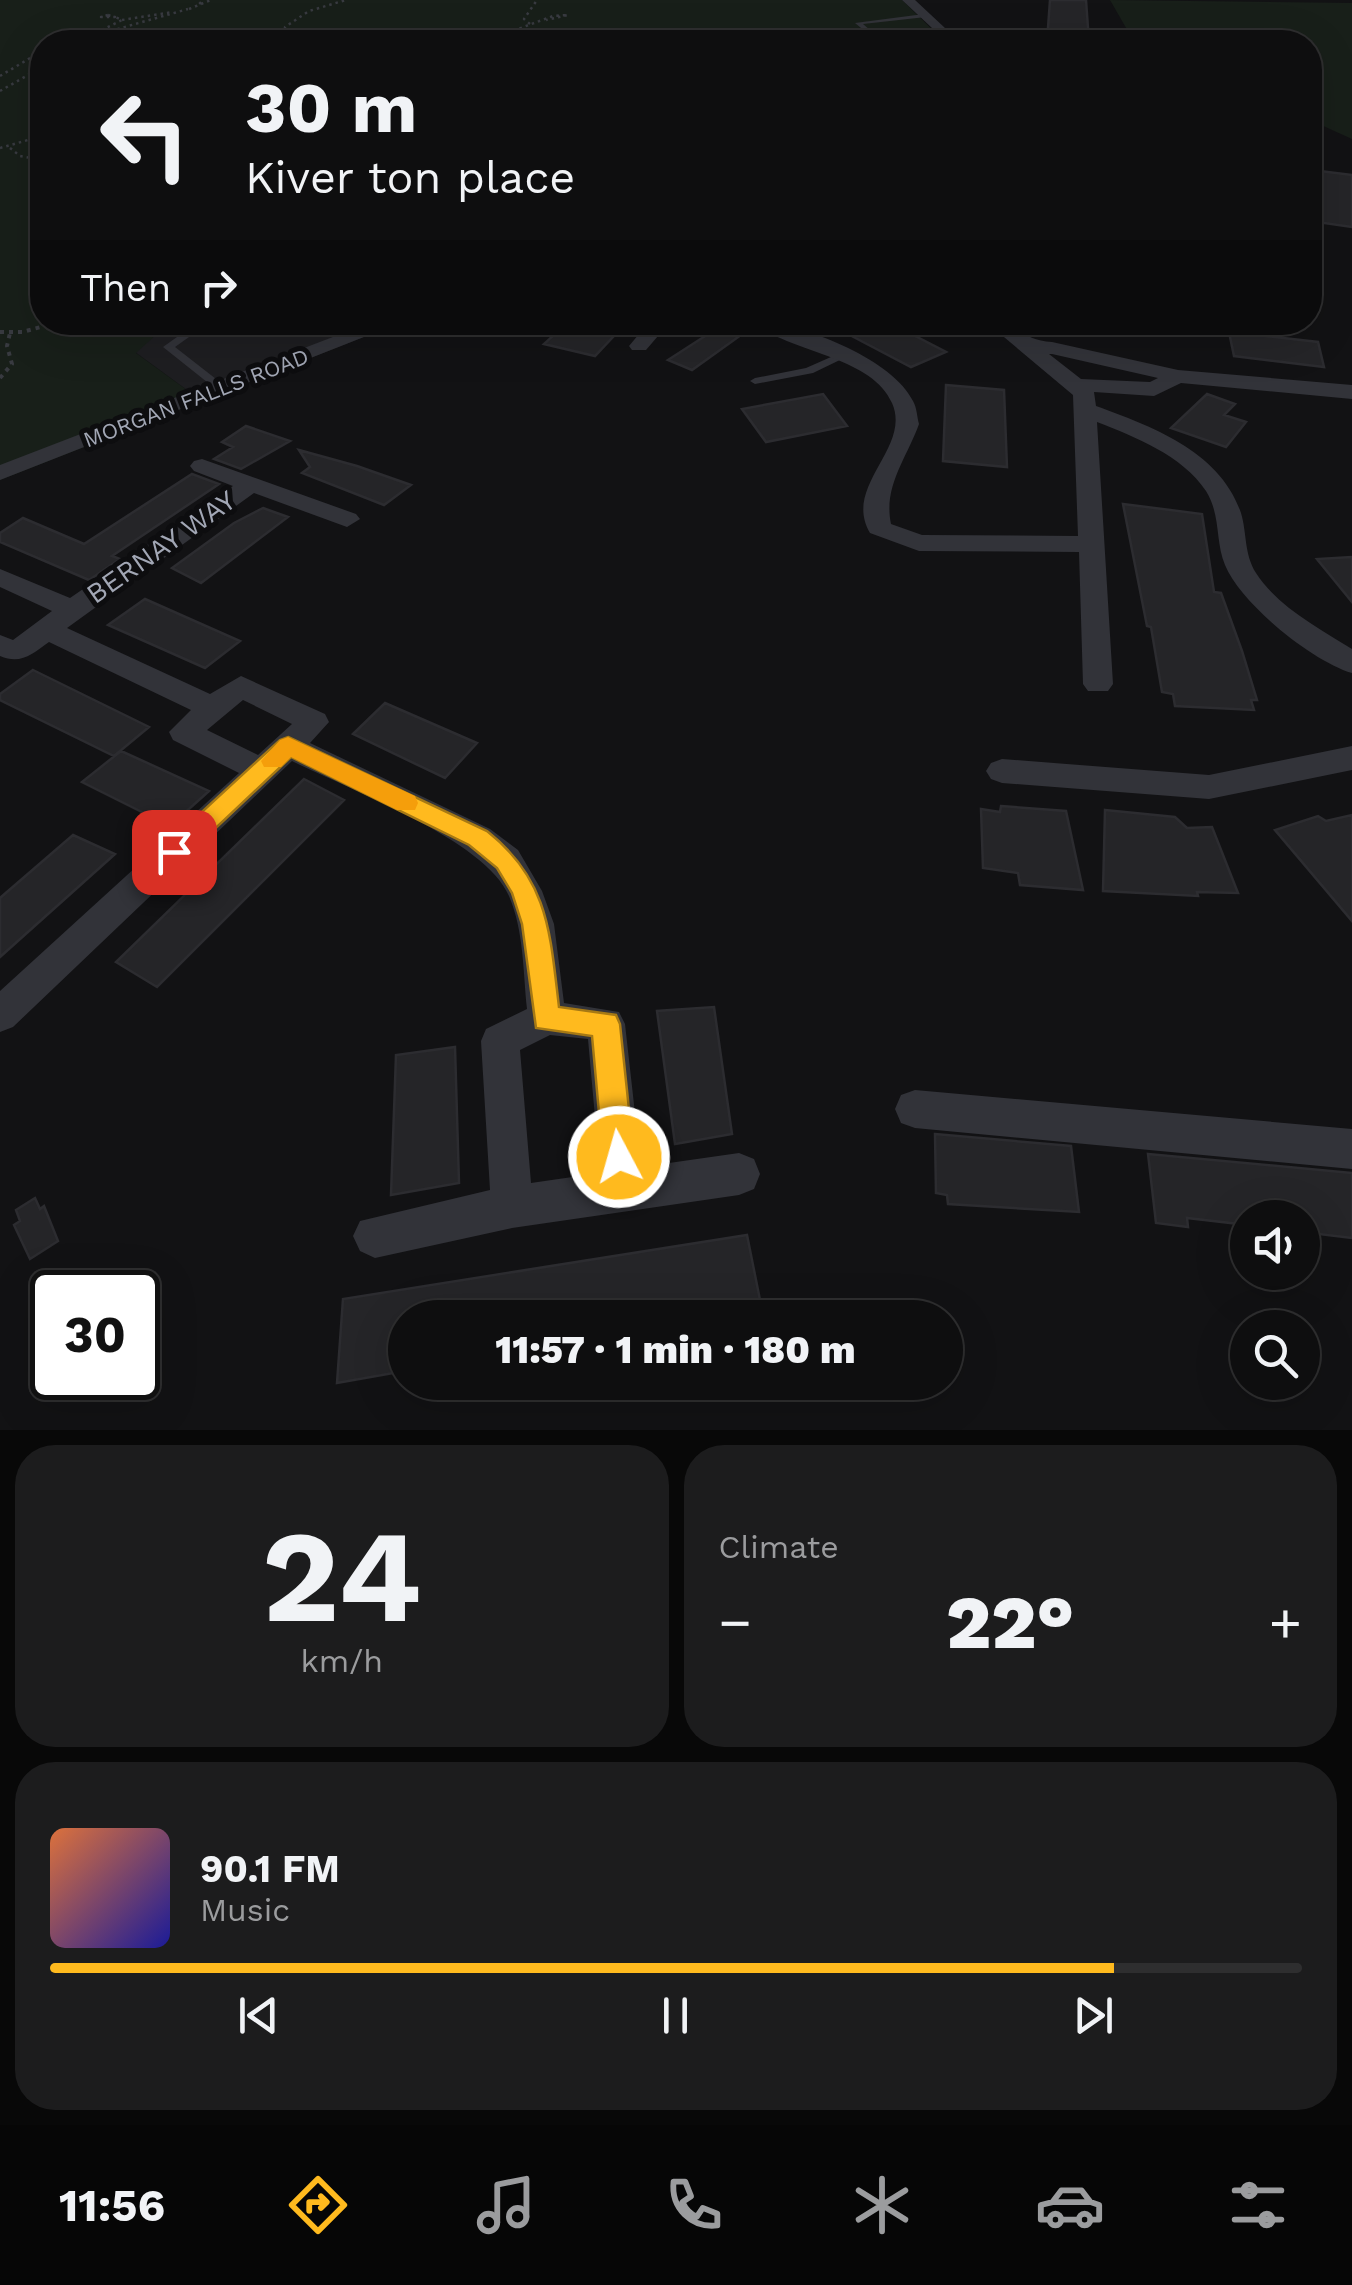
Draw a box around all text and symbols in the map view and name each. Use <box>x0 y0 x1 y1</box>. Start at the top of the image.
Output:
text: 30 m <box>245 67 417 149</box>
icon: left <box>80 70 210 200</box>
text: Kiver ton place <box>245 151 575 204</box>
icon: right <box>191 260 246 315</box>
text: Then <box>80 266 171 310</box>
street label: MORGAN FALLS ROAD <box>80 344 312 452</box>
street label: BERNAY WAY <box>80 484 242 610</box>
pin <box>132 810 217 895</box>
icon: arrive <box>147 825 202 880</box>
position arrow <box>567 1105 671 1209</box>
map controls <box>1230 1200 1320 1400</box>
button: sound <box>1230 1200 1320 1290</box>
speed limit sign: 30 <box>30 1270 160 1400</box>
button: search <box>1230 1310 1320 1400</box>
text: 11:57 · 1 min · 180 m <box>495 1328 856 1372</box>
text: 24 <box>262 1500 422 1653</box>
text: Climate <box>719 1528 839 1566</box>
text: 22° <box>946 1578 1074 1666</box>
text: − <box>719 1590 752 1654</box>
text: + <box>1269 1590 1302 1654</box>
text: km/h <box>301 1642 383 1680</box>
text: 90.1 FM <box>200 1847 340 1891</box>
text: Music <box>200 1891 290 1929</box>
icon: previous <box>231 1988 286 2043</box>
icon: pause <box>648 1988 703 2043</box>
icon: next <box>1066 1988 1121 2043</box>
icon: directions <box>283 2170 353 2240</box>
icon: music <box>471 2170 541 2240</box>
icon: phone <box>659 2170 729 2240</box>
icon: climate <box>847 2170 917 2240</box>
icon: car <box>1035 2170 1105 2240</box>
icon: filters <box>1223 2170 1293 2240</box>
text: 11:56 <box>59 2179 165 2232</box>

